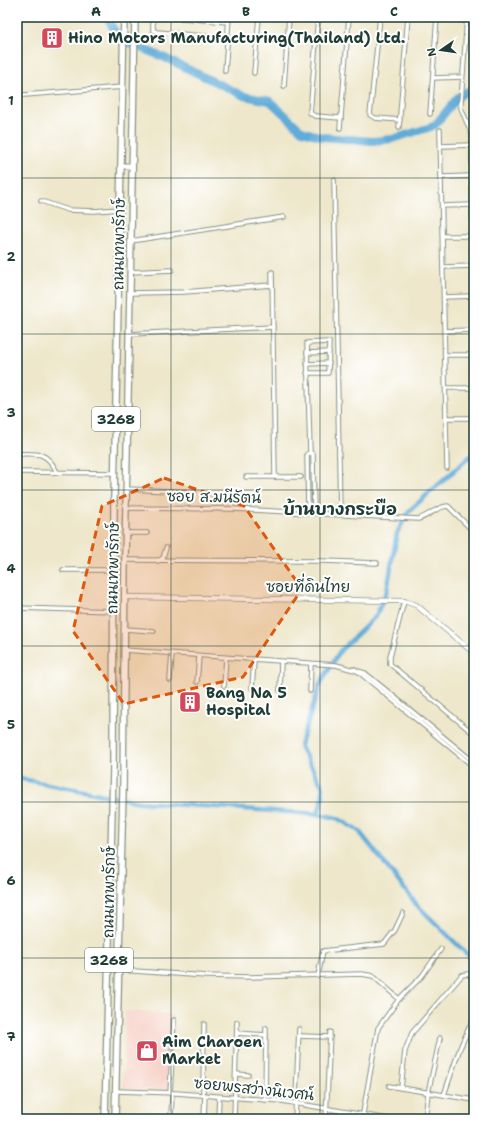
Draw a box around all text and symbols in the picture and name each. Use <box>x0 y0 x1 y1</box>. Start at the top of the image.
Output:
text: A <box>91 3 101 20</box>
text: B <box>242 3 250 20</box>
text: C <box>390 3 398 20</box>
building icon: Hino Motors Manufacturing(Thailand) Ltd. <box>39 25 65 51</box>
place label: Hino Motors Manufacturing(Thailand) Ltd. <box>68 28 405 48</box>
north arrow <box>421 30 461 70</box>
text: N <box>423 46 440 58</box>
text: 1 <box>8 92 14 109</box>
street label: ถนนเทพารักษ์ <box>108 197 130 290</box>
text: 2 <box>6 248 16 265</box>
text: 3 <box>6 404 16 421</box>
road number: 3268 <box>92 407 140 431</box>
street label: ซอย ส.มนีรัตน์ <box>167 486 261 508</box>
district label: บ้านบางกระบือ <box>283 498 397 520</box>
street label: ถนนเทพารักษ์ <box>102 521 124 614</box>
text: 4 <box>6 560 16 577</box>
street label: ซอยที่ดินไทย <box>266 573 350 597</box>
place label: Bang Na 5 Hospital <box>206 683 287 720</box>
building icon: Bang Na 5 Hospital <box>177 689 203 715</box>
text: 5 <box>7 716 15 733</box>
street label: ถนนเทพารักษ์ <box>98 845 120 938</box>
text: 6 <box>6 872 16 889</box>
road number: 3268 <box>85 948 133 972</box>
text: 7 <box>6 1028 16 1045</box>
place label: Aim Charoen Market <box>162 1032 262 1069</box>
shop icon: Aim Charoen Market <box>134 1038 160 1064</box>
street label: ซอยพรสว่างนิเวศน์ <box>193 1073 315 1105</box>

